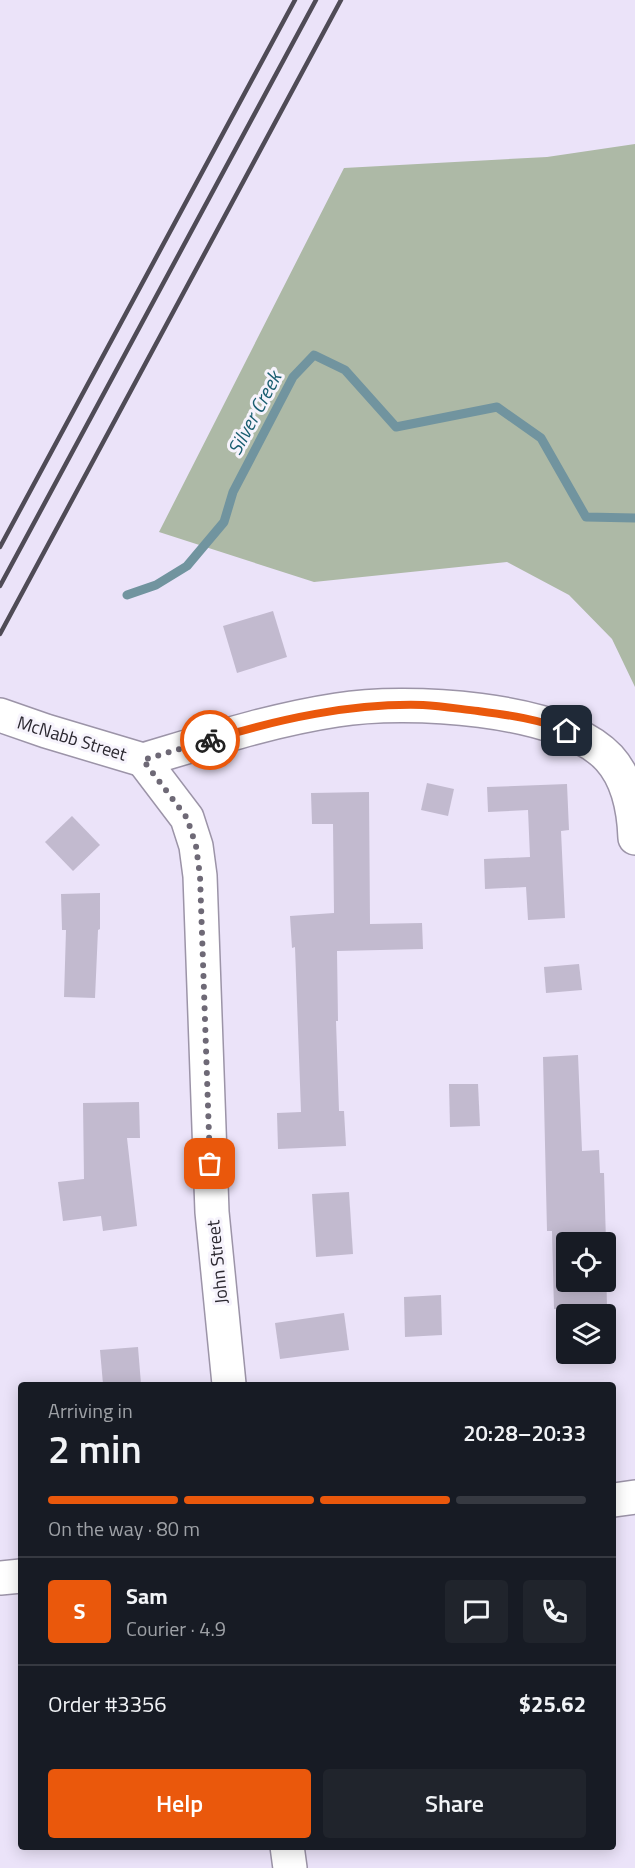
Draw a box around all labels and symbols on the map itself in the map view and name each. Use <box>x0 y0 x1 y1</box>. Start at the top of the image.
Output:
water label: Silver Creek <box>219 364 290 460</box>
pin <box>541 705 592 756</box>
street label: McNabb Street <box>14 709 131 768</box>
courier <box>180 710 240 770</box>
pin <box>184 1138 235 1189</box>
street label: John Street <box>199 1218 235 1305</box>

